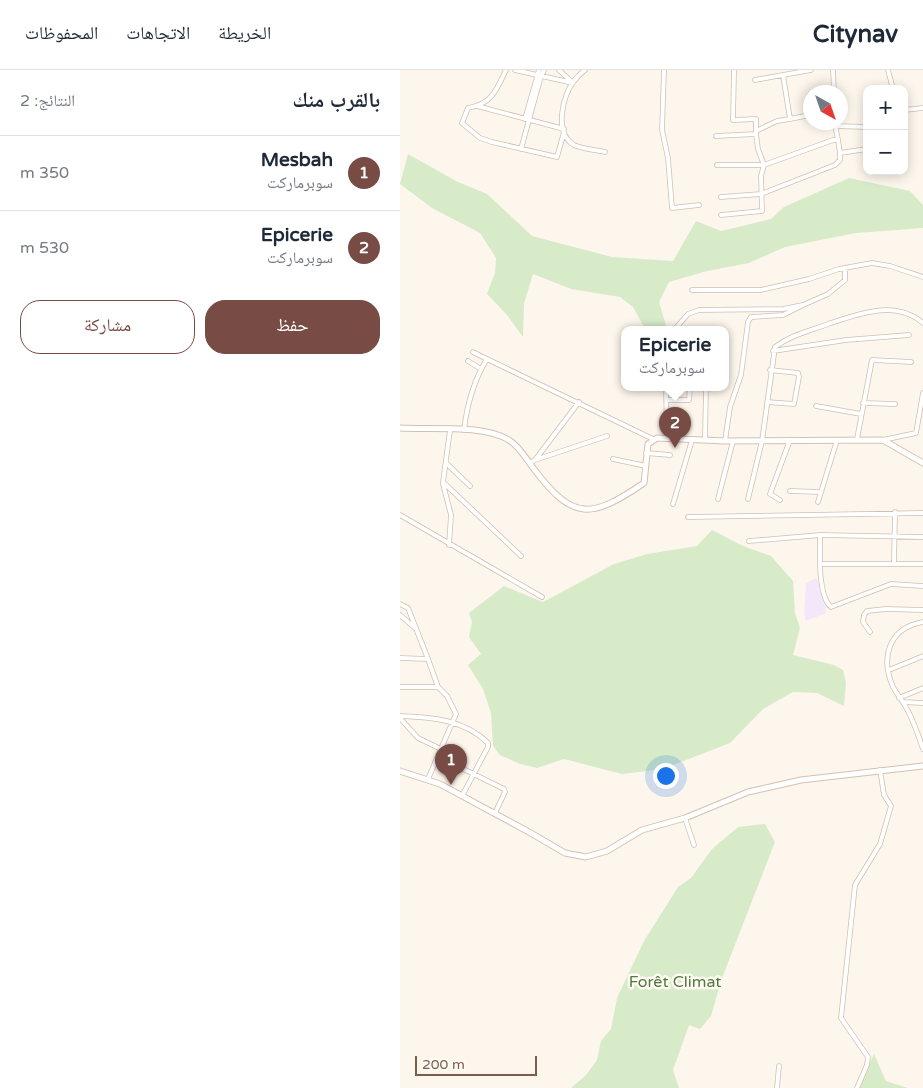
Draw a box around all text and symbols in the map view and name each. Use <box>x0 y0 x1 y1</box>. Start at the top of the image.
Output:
text: Citynav <box>813 20 898 49</box>
text: المحفوظات <box>25 22 98 44</box>
text: الاتجاهات <box>126 22 190 44</box>
text: الخريطة <box>218 22 271 44</box>
north arrow <box>803 85 848 130</box>
map controls <box>863 85 908 175</box>
button: + <box>863 85 908 130</box>
text: بالقرب منك <box>293 88 380 113</box>
text: النتائج: 2 <box>20 91 75 111</box>
button: − <box>863 130 908 175</box>
text: Mesbah <box>261 149 333 171</box>
text: 350 m <box>20 163 69 183</box>
text: 1 <box>359 163 369 183</box>
text: سوبرماركت <box>267 173 333 193</box>
text: Epicerie <box>261 224 333 246</box>
text: 530 m <box>20 238 69 258</box>
text: 2 <box>359 238 369 258</box>
text: سوبرماركت <box>267 248 333 268</box>
button: مشاركة <box>20 300 195 354</box>
button: حفظ <box>205 300 380 354</box>
popup <box>621 326 729 391</box>
text: Epicerie <box>639 334 711 356</box>
text: سوبرماركت <box>639 358 705 378</box>
pin: 2 <box>659 407 691 448</box>
pin: 1 <box>435 744 467 785</box>
your location <box>653 763 679 789</box>
park label: Forêt Climat <box>629 972 721 992</box>
scale bar <box>415 1053 538 1076</box>
text: 200 m <box>422 1056 465 1073</box>

